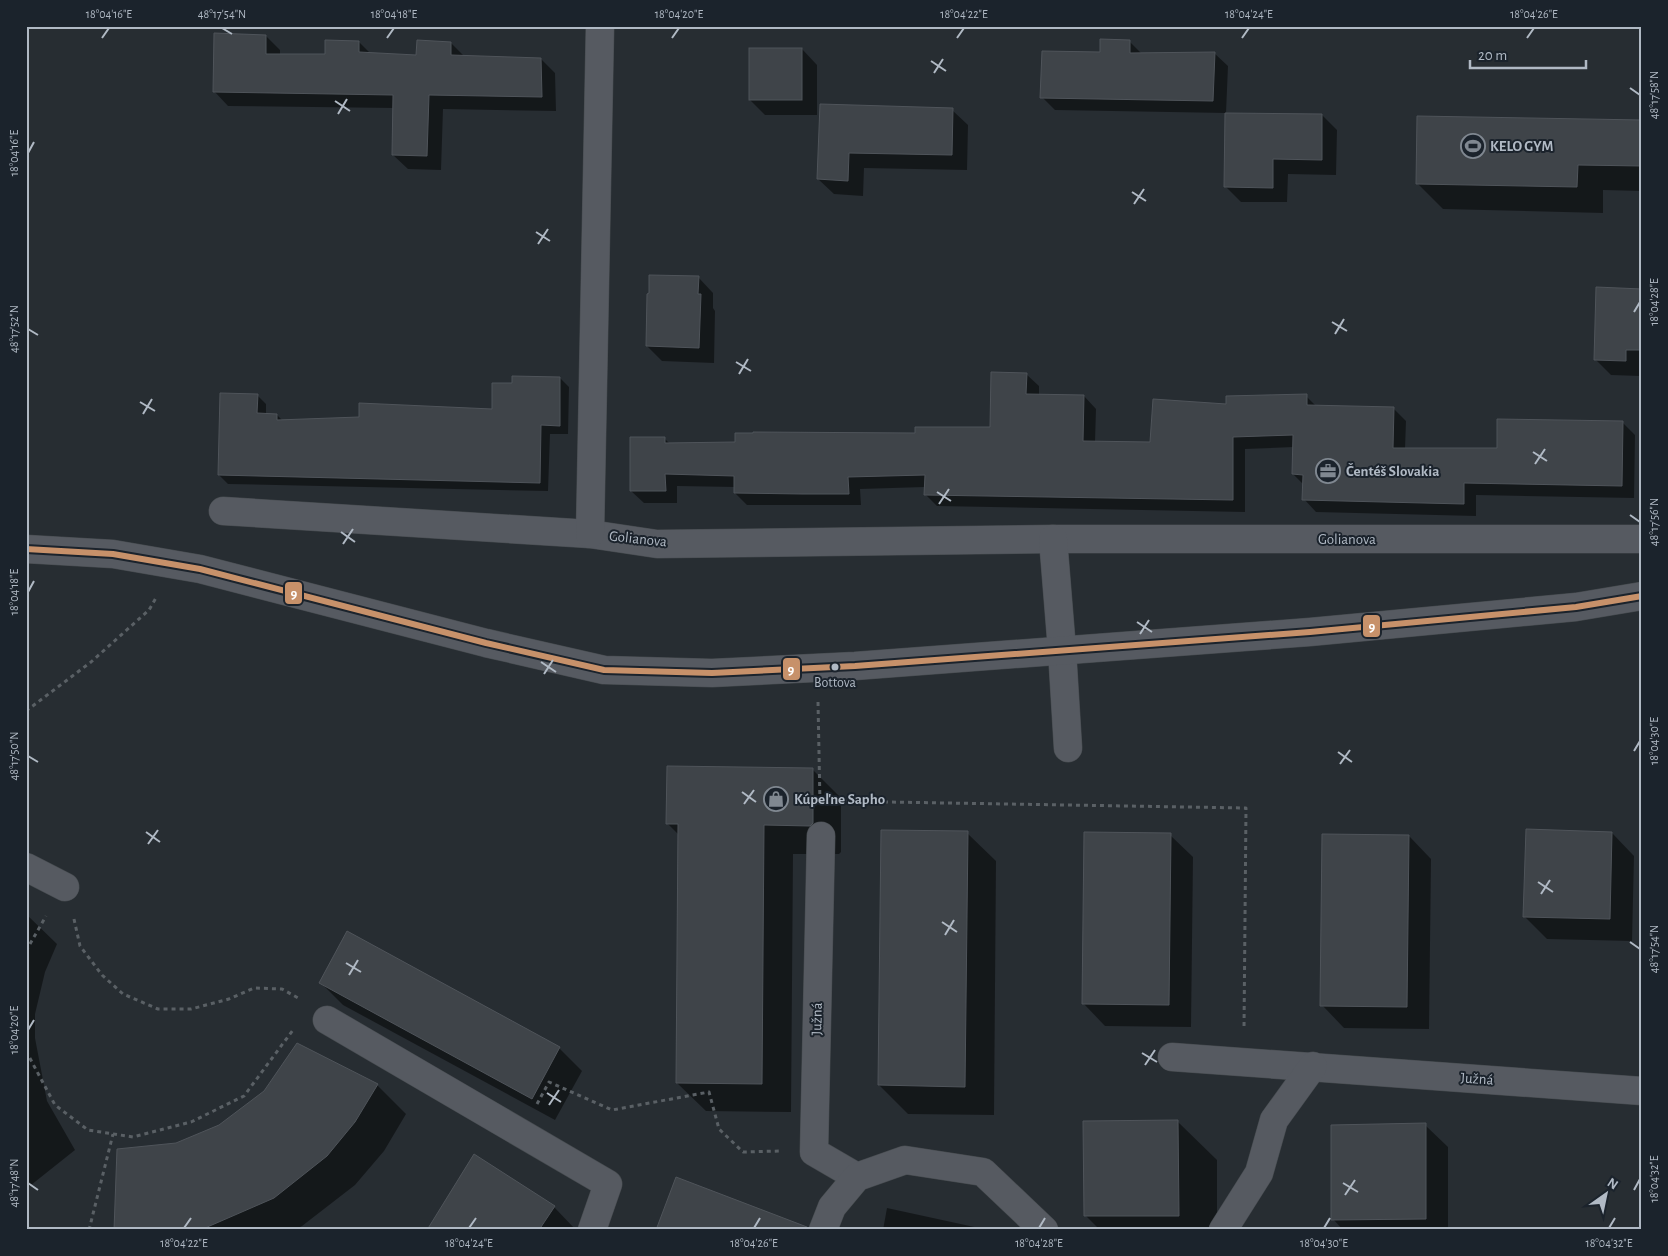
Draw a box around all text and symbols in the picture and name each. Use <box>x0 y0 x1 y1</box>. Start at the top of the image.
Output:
text: 18°04'16"E <box>86 8 132 20</box>
text: 48°17'54"N <box>198 8 246 20</box>
text: 18°04'18"E <box>371 8 417 20</box>
text: 18°04'20"E <box>655 8 703 20</box>
text: 18°04'22"E <box>940 8 988 20</box>
text: 18°04'24"E <box>1225 8 1273 20</box>
text: 18°04'26"E <box>1510 8 1558 20</box>
scale bar <box>1470 38 1587 70</box>
text: 20 m <box>1478 48 1507 63</box>
text: 48°17'58"N <box>1648 71 1660 119</box>
text: 18°04'16"E <box>8 130 20 176</box>
sports icon: KELO GYM <box>1460 133 1486 159</box>
place label: KELO GYM <box>1490 139 1554 154</box>
text: 18°04'28"E <box>1648 278 1660 326</box>
text: 48°17'52"N <box>8 305 20 353</box>
office icon: Čentéš Slovakia <box>1315 458 1341 484</box>
place label: Čentéš Slovakia <box>1346 463 1439 479</box>
text: 48°17'56"N <box>1648 498 1660 546</box>
street label: Golianova <box>608 529 668 550</box>
street label: Golianova <box>1318 532 1376 547</box>
text: 18°04'18"E <box>8 569 20 615</box>
line badge: 9 <box>284 581 303 605</box>
text: 9 <box>291 587 298 601</box>
line badge: 9 <box>1362 614 1381 638</box>
text: 9 <box>1369 620 1376 634</box>
line badge: 9 <box>782 657 801 681</box>
marker: Bottova <box>830 662 840 672</box>
text: 9 <box>788 663 795 677</box>
place label: Bottova <box>814 676 856 690</box>
text: 18°04'30"E <box>1648 717 1660 765</box>
text: 48°17'50"N <box>8 731 20 781</box>
shop icon: Kúpeľne Sapho <box>763 786 789 812</box>
place label: Kúpeľne Sapho <box>794 792 885 807</box>
text: 48°17'54"N <box>1648 925 1660 973</box>
street label: Južná <box>809 1002 825 1036</box>
text: 18°04'20"E <box>8 1006 20 1054</box>
street label: Južná <box>1460 1070 1494 1088</box>
text: 18°04'32"E <box>1648 1155 1660 1202</box>
text: 48°17'48"N <box>8 1158 20 1208</box>
north arrow <box>1580 1168 1630 1218</box>
text: N <box>1605 1175 1620 1192</box>
text: 18°04'22"E <box>160 1237 208 1249</box>
text: 18°04'24"E <box>445 1237 493 1249</box>
text: 18°04'26"E <box>730 1237 778 1249</box>
text: 18°04'28"E <box>1015 1237 1063 1249</box>
text: 18°04'30"E <box>1300 1237 1348 1249</box>
text: 18°04'32"E <box>1586 1237 1633 1249</box>

